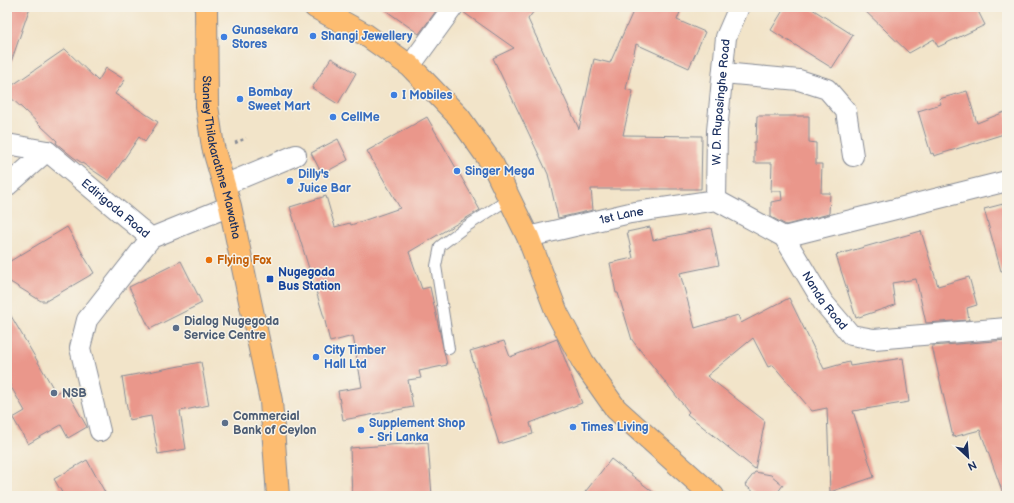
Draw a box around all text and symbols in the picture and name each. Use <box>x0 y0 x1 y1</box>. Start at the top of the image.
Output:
place label: Gunasekara Stores <box>232 23 298 52</box>
place label: Shangi Jewellery <box>321 29 413 44</box>
marker: Shangi Jewellery <box>308 31 318 41</box>
marker: Gunasekara Stores <box>219 32 229 42</box>
street label: W. D. Rupasinghe Road <box>710 38 734 165</box>
street label: Stanley Thilakarathne Mawatha <box>199 75 244 241</box>
place label: Bombay Sweet Mart <box>248 85 310 114</box>
place label: I Mobiles <box>402 88 452 103</box>
marker: I Mobiles <box>389 90 399 100</box>
marker: Bombay Sweet Mart <box>235 94 245 104</box>
place label: CellMe <box>341 110 380 125</box>
marker: CellMe <box>328 112 338 122</box>
place label: Singer Mega <box>465 164 535 179</box>
marker: Singer Mega <box>452 166 462 176</box>
place label: Dilly's Juice Bar <box>298 167 351 196</box>
street label: Edirigoda Road <box>78 176 153 242</box>
marker: Dilly's Juice Bar <box>285 176 295 186</box>
street label: 1st Lane <box>598 204 645 228</box>
place label: Flying Fox <box>217 253 272 268</box>
marker: Flying Fox <box>204 255 214 265</box>
place label: Nugegoda Bus Station <box>278 265 341 294</box>
street label: Nanda Road <box>798 269 850 333</box>
marker: Nugegoda Bus Station <box>265 274 275 284</box>
place label: Dialog Nugegoda Service Centre <box>184 314 279 343</box>
marker: Dialog Nugegoda Service Centre <box>171 323 181 333</box>
place label: City Timber Hall Ltd <box>324 343 386 372</box>
marker: City Timber Hall Ltd <box>311 352 321 362</box>
place label: NSB <box>62 386 87 401</box>
marker: NSB <box>49 388 59 398</box>
place label: Commercial Bank of Ceylon <box>233 409 317 438</box>
place label: Supplement Shop - Sri Lanka <box>369 416 465 445</box>
marker: Commercial Bank of Ceylon <box>220 418 230 428</box>
place label: Times Living <box>581 420 649 435</box>
marker: Times Living <box>568 422 578 432</box>
marker: Supplement Shop - Sri Lanka <box>356 425 366 435</box>
north arrow <box>948 437 988 477</box>
text: N <box>966 458 979 473</box>

